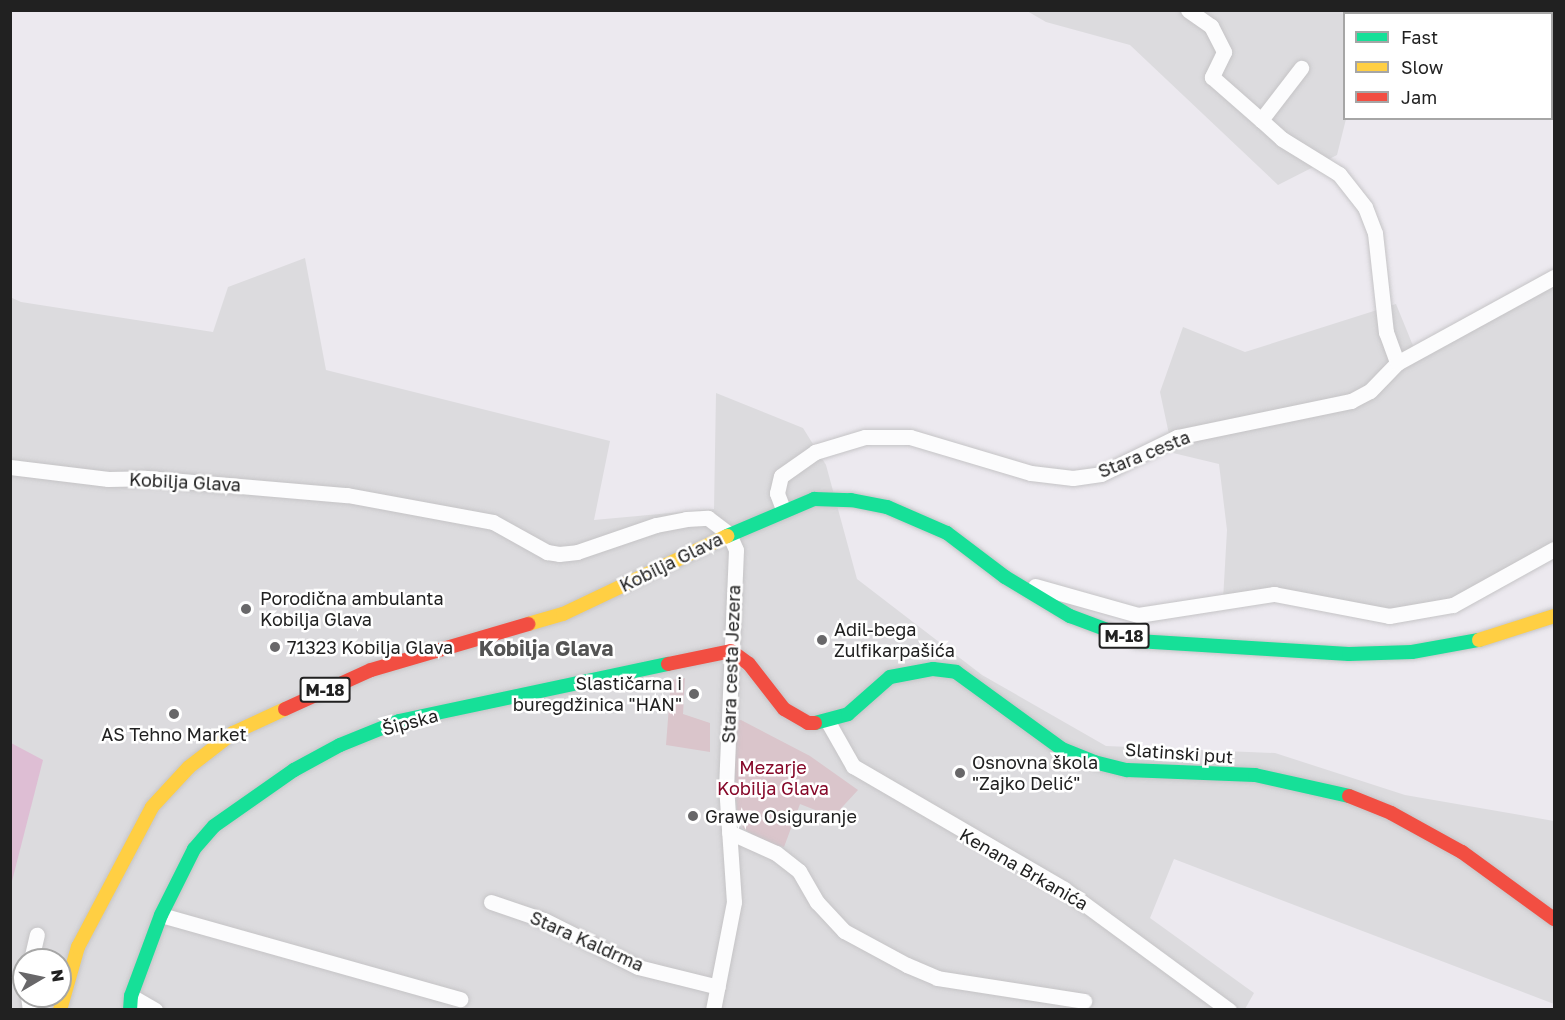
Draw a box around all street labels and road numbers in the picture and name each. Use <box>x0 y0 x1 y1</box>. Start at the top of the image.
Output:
street label: Stara cesta <box>1095 426 1193 482</box>
street label: Kobilja Glava <box>129 468 241 496</box>
street label: Kobilja Glava <box>616 528 726 596</box>
street label: Stara cesta Jezera <box>717 584 745 744</box>
road number: M-18 <box>1098 623 1150 649</box>
road number: M-18 <box>300 677 350 703</box>
street label: Šipska <box>380 704 440 740</box>
street label: Slatinski put <box>1124 738 1234 768</box>
street label: Kenana Brkanića <box>956 823 1092 915</box>
street label: Stara Kaldrma <box>527 906 647 976</box>

